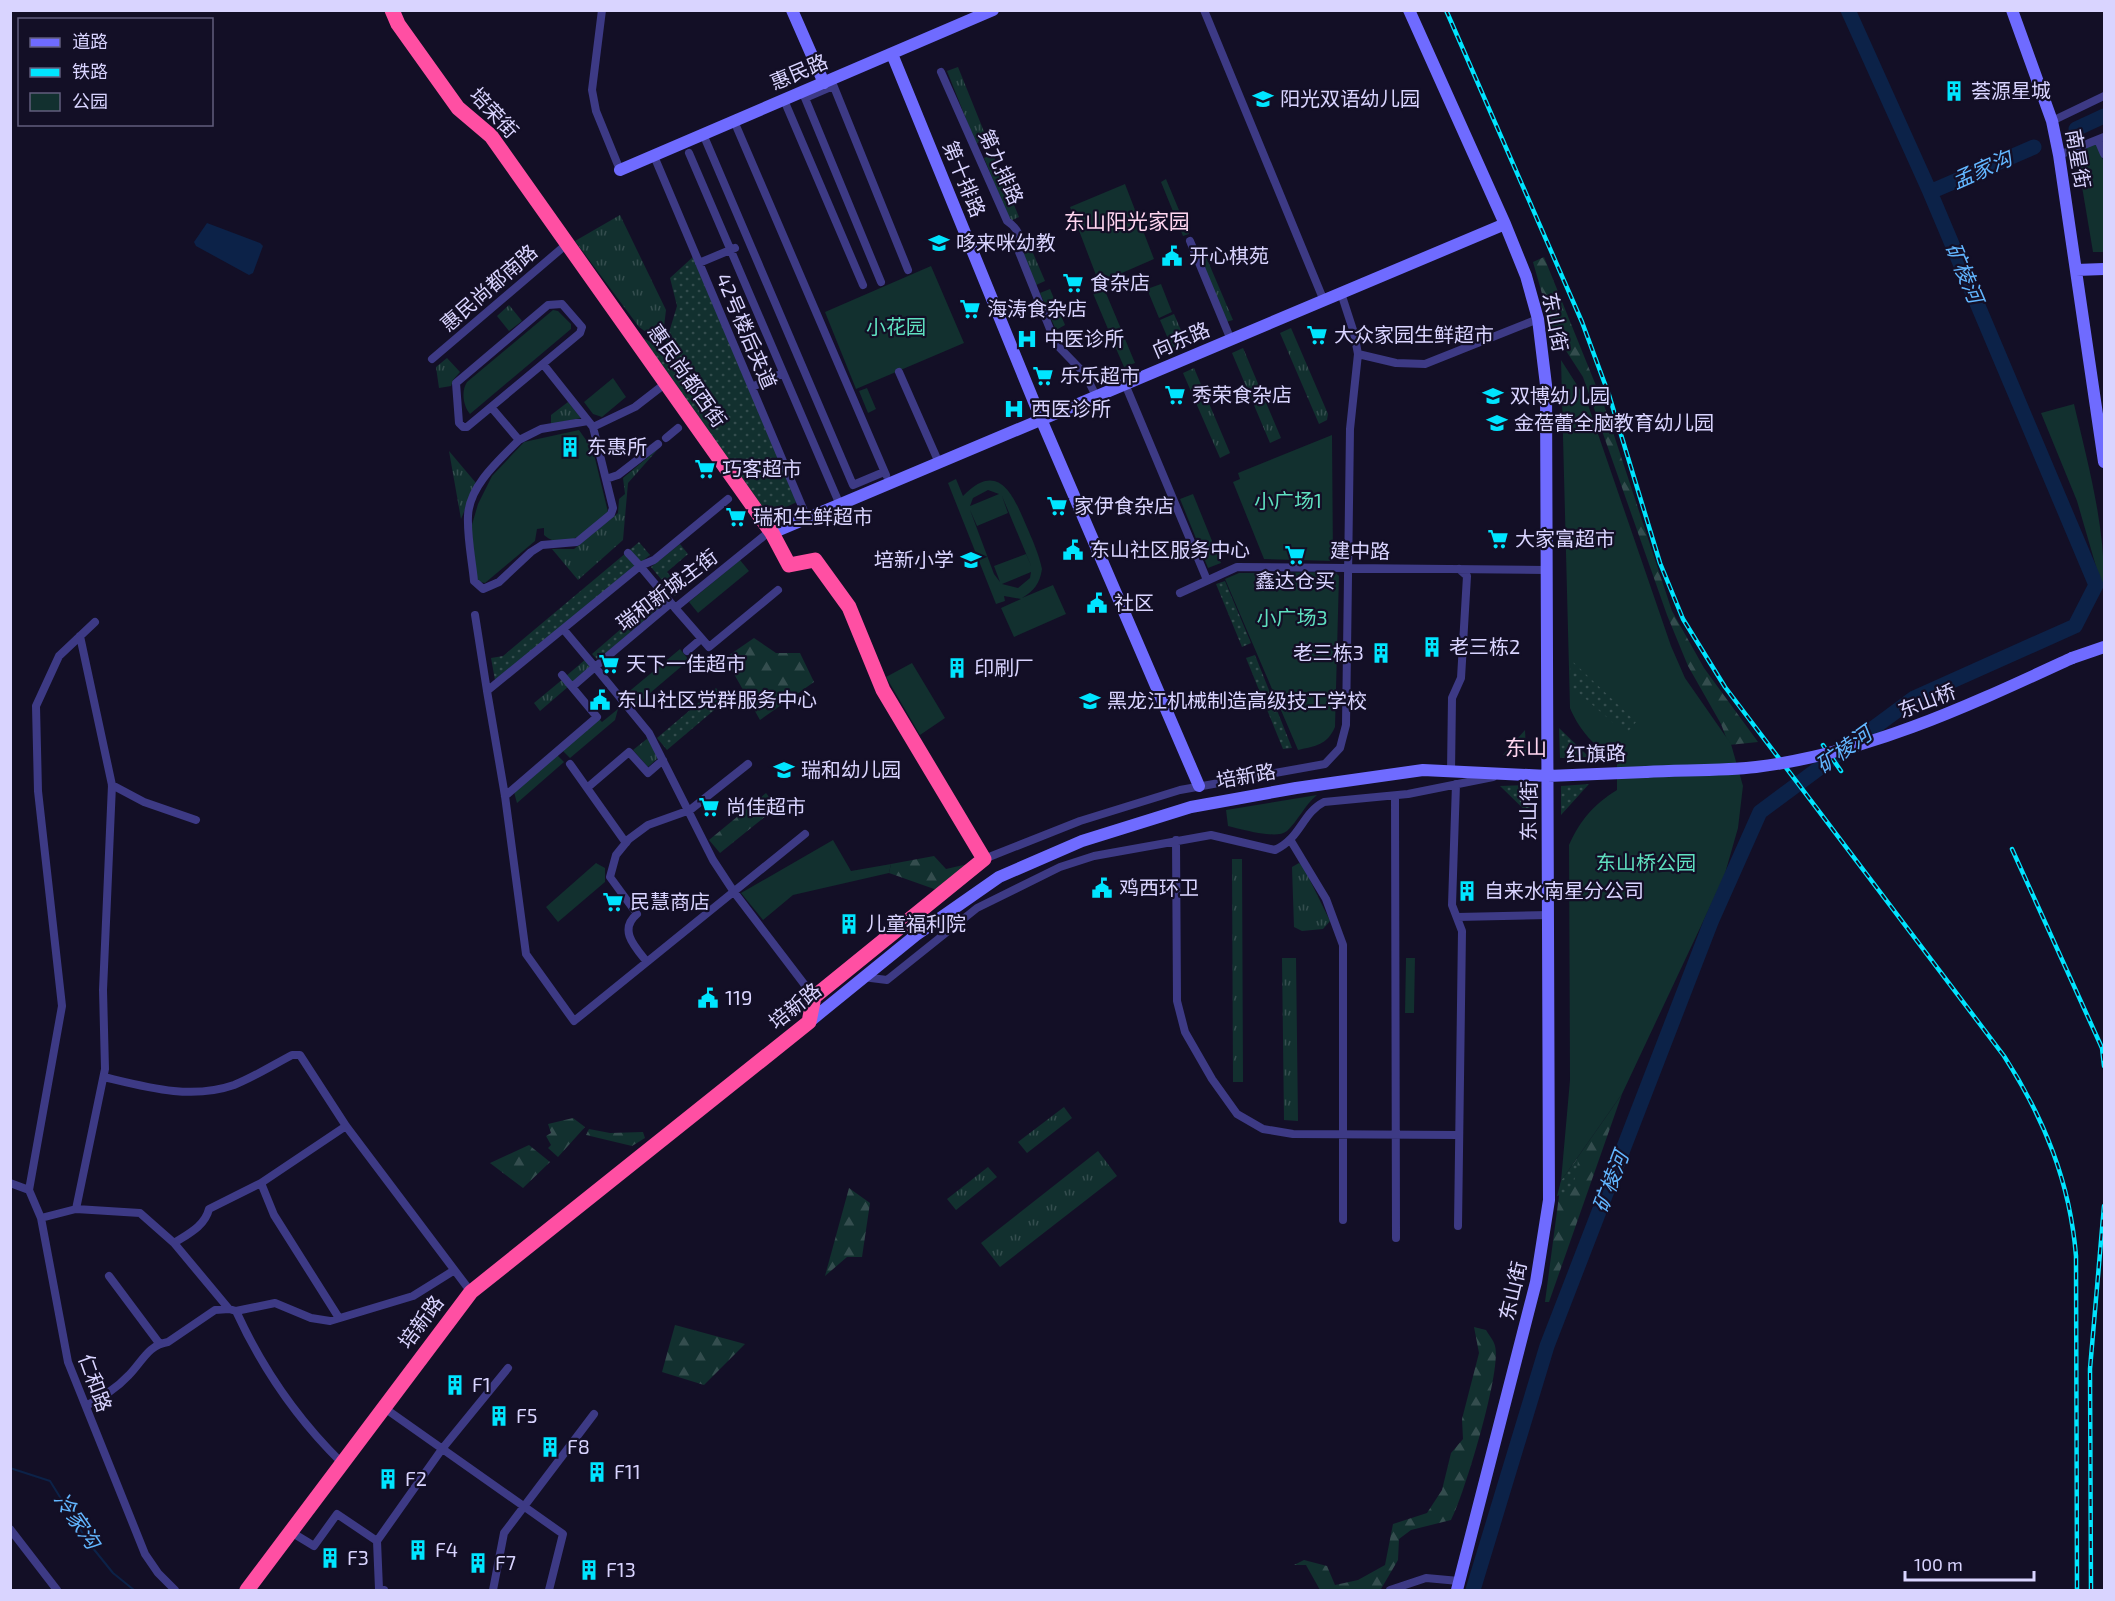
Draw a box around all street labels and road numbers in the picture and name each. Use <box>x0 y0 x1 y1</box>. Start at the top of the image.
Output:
street label: 惠民路 <box>766 48 831 94</box>
street label: 培荣街 <box>465 82 524 142</box>
street label: 第九排路 <box>975 125 1029 208</box>
street label: 南星街 <box>2062 127 2096 190</box>
street label: 第十排路 <box>939 137 991 220</box>
street label: 惠民尚都南路 <box>435 239 541 336</box>
street label: 42号楼后夹道 <box>712 269 782 392</box>
street label: 东山街 <box>1538 290 1573 354</box>
street label: 向东路 <box>1148 316 1213 362</box>
street label: 惠民尚都西街 <box>644 319 732 431</box>
street label: 建中路 <box>1330 537 1390 563</box>
street label: 瑞和新城主街 <box>611 544 722 635</box>
street label: 东山桥 <box>1894 678 1959 722</box>
street label: 红旗路 <box>1566 740 1626 766</box>
street label: 培新路 <box>1214 758 1277 792</box>
street label: 东山街 <box>1516 781 1540 841</box>
street label: 培新路 <box>764 977 825 1033</box>
street label: 东山街 <box>1494 1259 1530 1323</box>
street label: 培新路 <box>393 1290 448 1353</box>
street label: 仁和路 <box>74 1350 117 1415</box>

